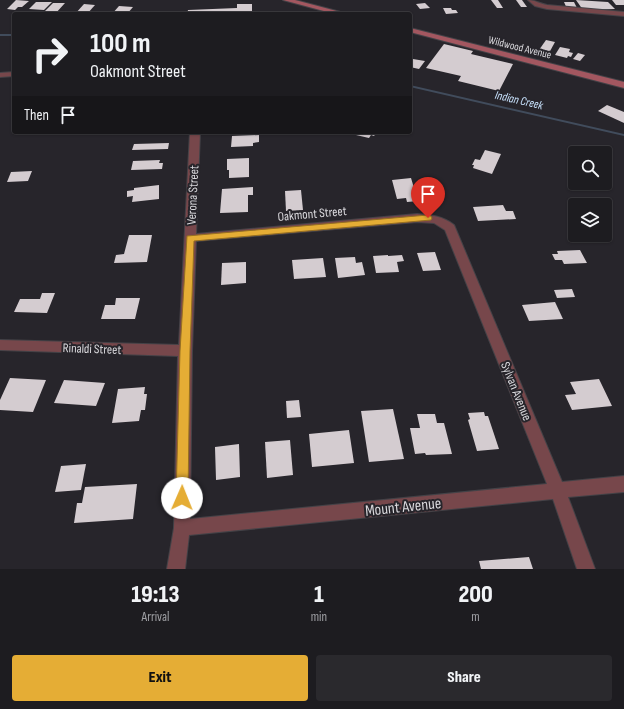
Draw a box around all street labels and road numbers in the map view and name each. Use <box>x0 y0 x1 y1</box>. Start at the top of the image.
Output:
street label: Wildwood Avenue <box>487 33 553 62</box>
street label: Verona Street <box>183 165 203 225</box>
street label: Oakmont Street <box>277 203 347 225</box>
street label: Rinaldi Street <box>62 340 122 358</box>
street label: Sylvan Avenue <box>497 360 535 423</box>
street label: Mount Avenue <box>364 494 442 521</box>

